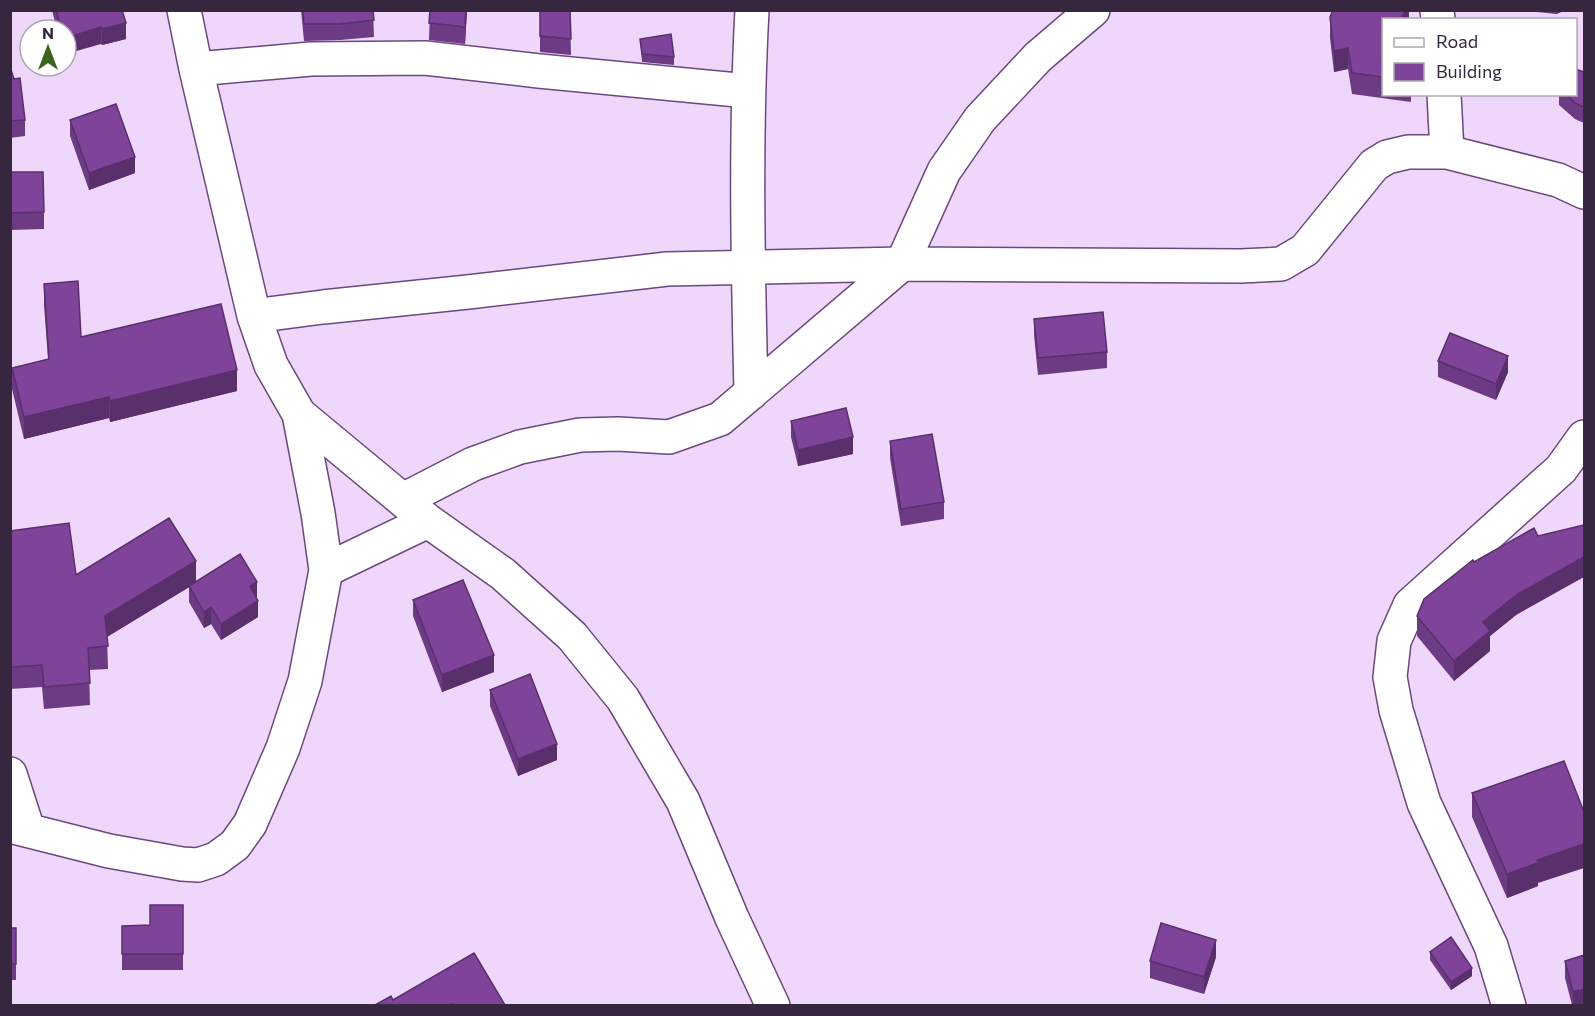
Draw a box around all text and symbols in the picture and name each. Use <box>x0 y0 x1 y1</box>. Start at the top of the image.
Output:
north arrow <box>18 18 78 78</box>
legend <box>1382 18 1577 96</box>
text: N <box>42 23 54 42</box>
text: Road <box>1436 30 1478 52</box>
text: Building <box>1436 60 1502 82</box>

